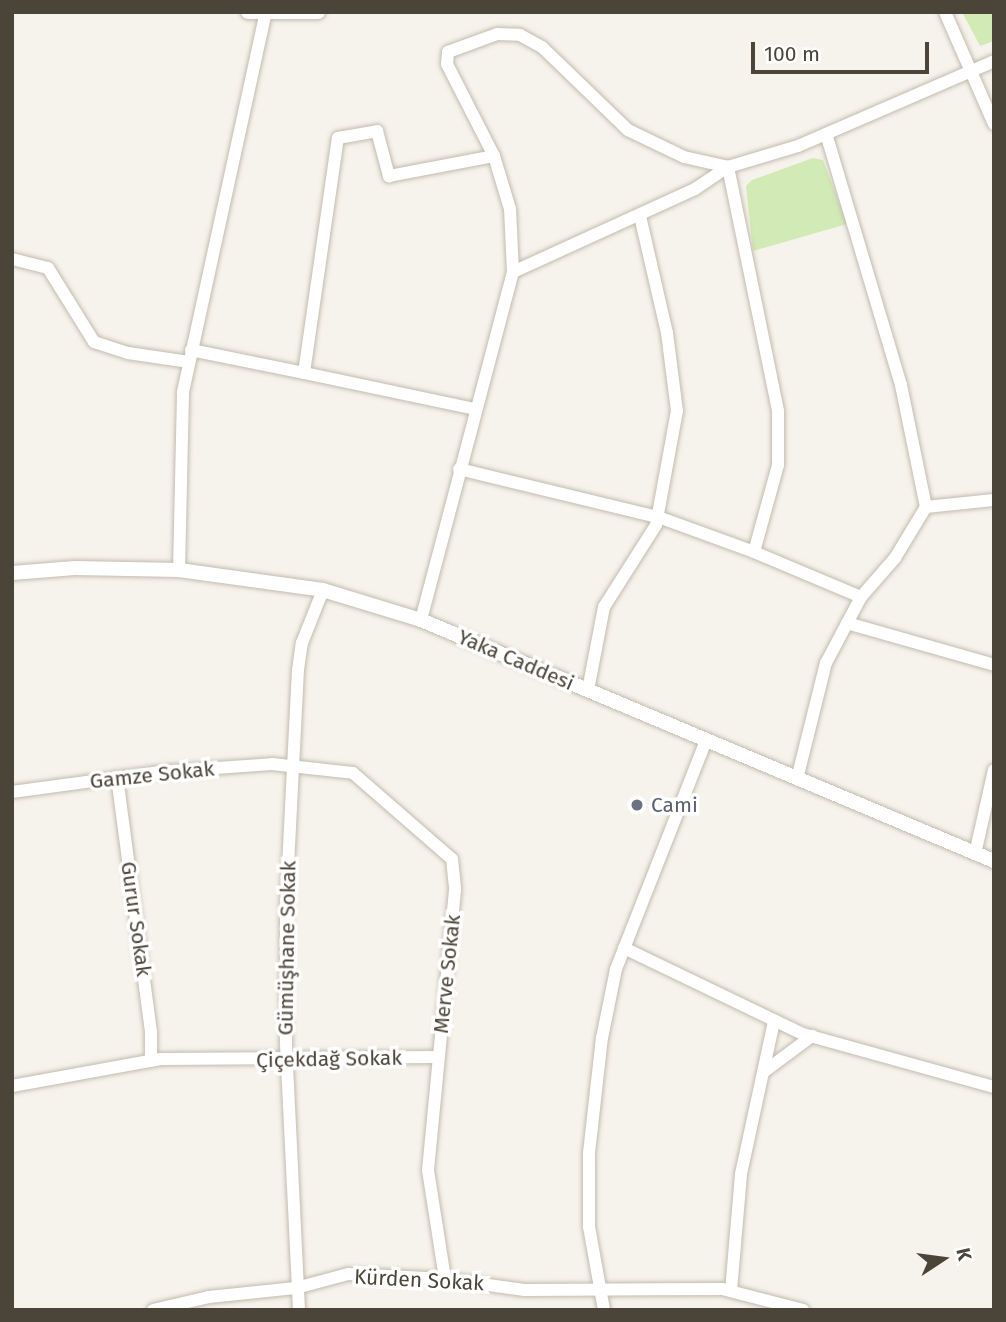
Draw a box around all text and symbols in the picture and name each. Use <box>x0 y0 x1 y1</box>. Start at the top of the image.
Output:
scale bar <box>754 28 932 72</box>
text: 100 m <box>764 41 820 67</box>
street label: Yaka Caddesi <box>454 624 578 696</box>
street label: Gamze Sokak <box>89 756 215 794</box>
place label: Cami <box>651 792 698 818</box>
marker: Cami <box>629 797 645 813</box>
street label: Gurur Sokak <box>115 860 157 978</box>
street label: Gümüşhane Sokak <box>273 860 301 1036</box>
street label: Merve Sokak <box>428 913 466 1035</box>
street label: Çiçekdağ Sokak <box>256 1045 402 1073</box>
north arrow <box>908 1224 978 1294</box>
text: K <box>951 1246 977 1263</box>
street label: Kürden Sokak <box>353 1264 485 1296</box>

